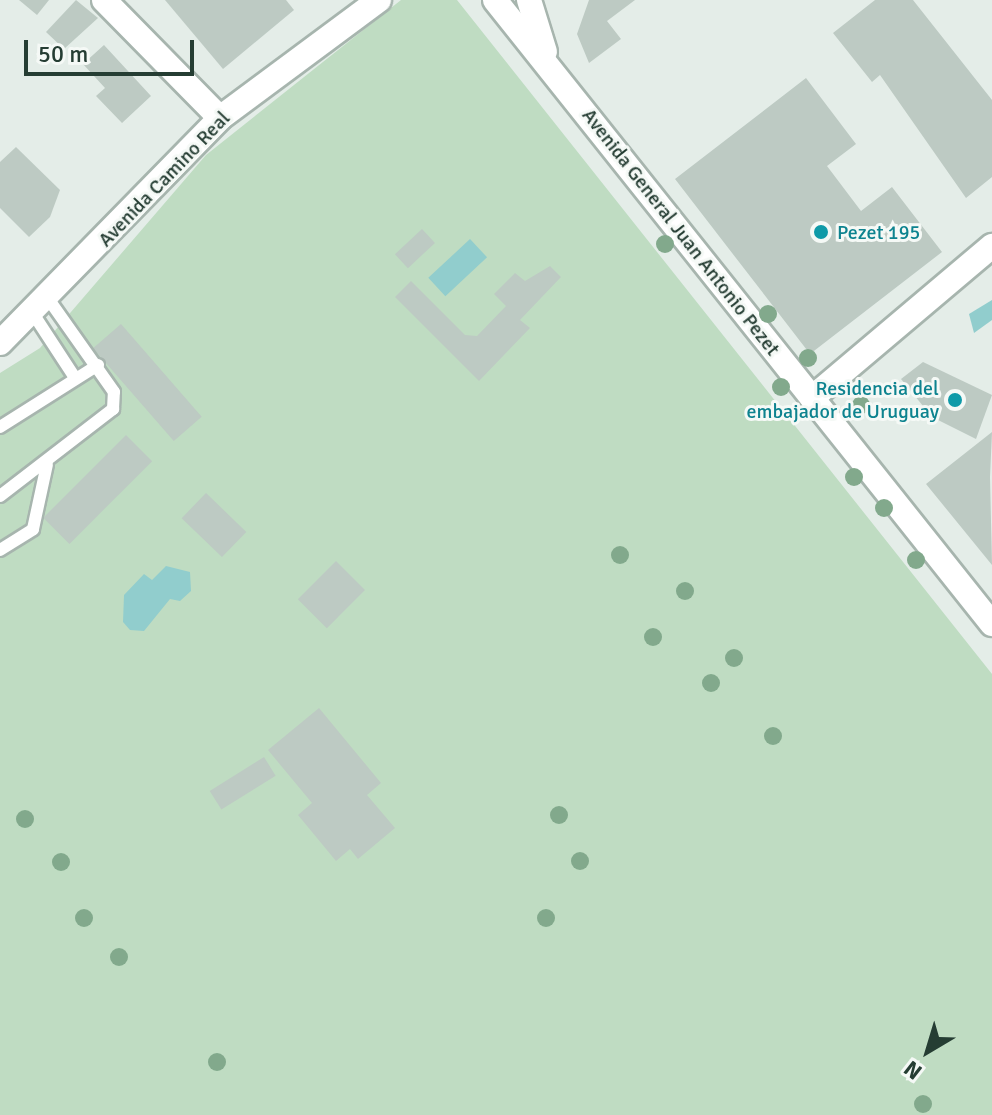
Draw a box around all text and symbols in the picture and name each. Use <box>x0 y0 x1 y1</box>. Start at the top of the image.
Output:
scale bar <box>28 24 198 74</box>
text: 50 m <box>38 39 88 69</box>
street label: Avenida General Juan Antonio Pezet <box>577 104 785 360</box>
street label: Avenida Camino Real <box>93 106 235 252</box>
place label: Pezet 195 <box>837 220 920 244</box>
marker: Pezet 195 <box>812 223 830 241</box>
place label: Residencia del embajador de Uruguay <box>747 376 939 423</box>
marker: Residencia del embajador de Uruguay <box>946 391 964 409</box>
north arrow <box>888 1011 968 1091</box>
text: N <box>899 1055 927 1086</box>

